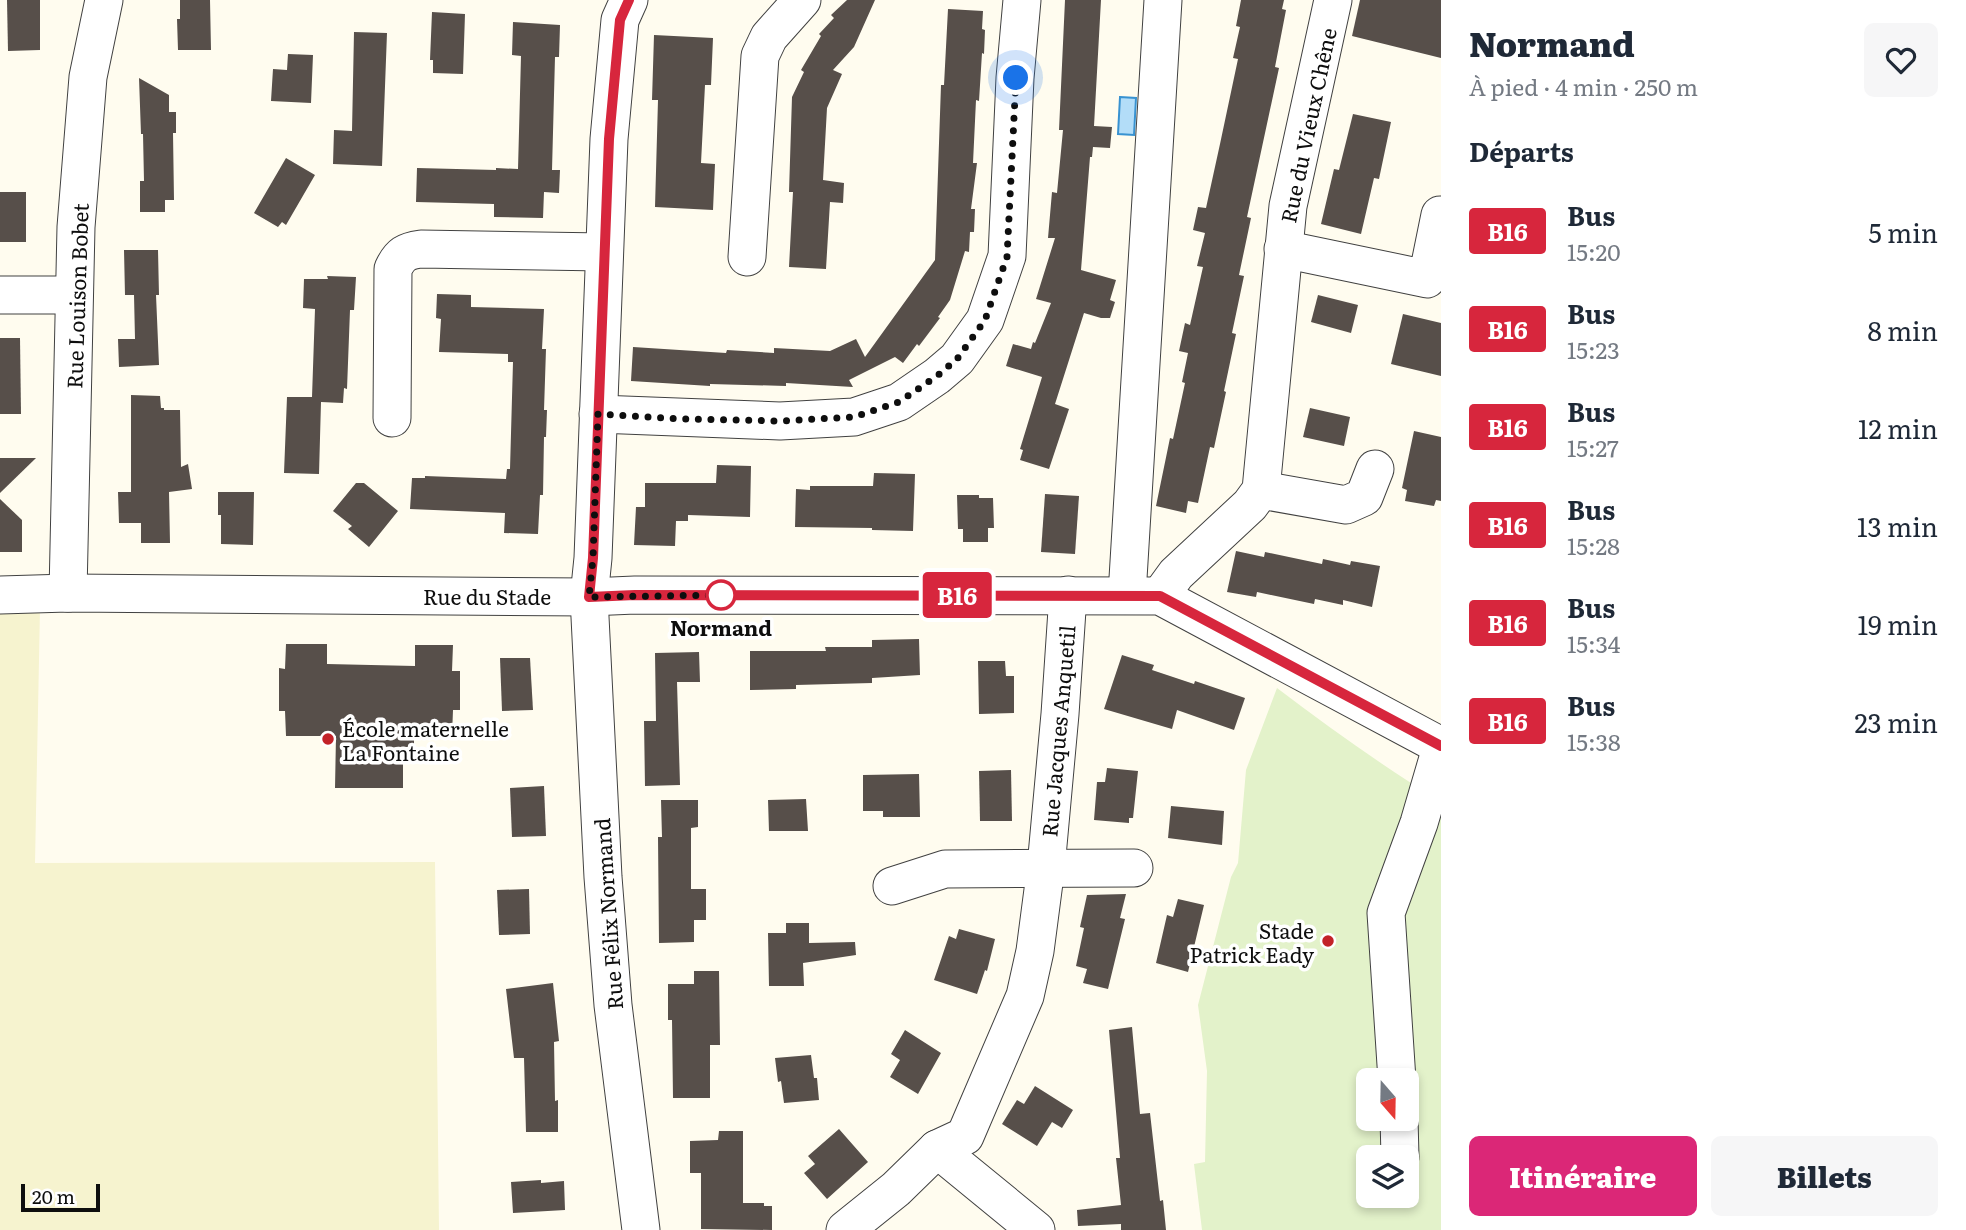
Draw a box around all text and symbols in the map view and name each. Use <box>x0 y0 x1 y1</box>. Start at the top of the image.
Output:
text: Normand <box>1469 18 1635 67</box>
button: heart <box>1864 23 1938 97</box>
street label: Rue du Vieux Chêne <box>1271 24 1343 225</box>
your location <box>998 60 1033 95</box>
text: À pied · 4 min · 250 m <box>1469 69 1698 103</box>
text: Départs <box>1469 131 1574 170</box>
text: Bus <box>1567 195 1615 234</box>
street label: Rue Louison Bobet <box>57 202 95 389</box>
text: 5 min <box>1869 212 1938 251</box>
text: B16 <box>1487 213 1528 248</box>
text: 15:20 <box>1567 234 1620 268</box>
text: Bus <box>1567 293 1615 332</box>
text: 8 min <box>1867 310 1938 349</box>
text: B16 <box>1487 311 1528 346</box>
text: 15:23 <box>1567 332 1620 366</box>
text: Bus <box>1567 391 1615 430</box>
text: 12 min <box>1858 408 1938 447</box>
text: B16 <box>1487 409 1528 444</box>
text: 15:27 <box>1567 430 1619 464</box>
text: Bus <box>1567 489 1615 528</box>
text: 13 min <box>1857 506 1938 545</box>
text: B16 <box>1487 507 1528 542</box>
text: 15:28 <box>1567 528 1620 562</box>
line badge: B16 <box>917 572 997 618</box>
text: B16 <box>937 577 977 612</box>
street label: Rue du Stade <box>423 580 551 611</box>
marker: Normand <box>706 580 736 610</box>
text: Bus <box>1567 587 1615 626</box>
text: 19 min <box>1858 604 1938 643</box>
text: B16 <box>1487 605 1528 640</box>
place label: Normand <box>670 611 772 642</box>
street label: Rue Jacques Anquetil <box>1032 624 1082 838</box>
text: 15:34 <box>1567 626 1621 660</box>
text: Bus <box>1567 685 1615 724</box>
text: 23 min <box>1854 702 1938 741</box>
text: B16 <box>1487 703 1528 738</box>
place label: École maternelle La Fontaine <box>342 712 509 767</box>
text: 15:38 <box>1567 724 1621 758</box>
marker: École maternelle La Fontaine <box>320 731 336 747</box>
street label: Rue Félix Normand <box>585 817 629 1011</box>
place label: Stade Patrick Eady <box>1190 914 1315 969</box>
marker: Stade Patrick Eady <box>1320 933 1336 949</box>
north arrow <box>1356 1068 1419 1130</box>
map controls <box>1356 1068 1419 1208</box>
button: Itinéraire <box>1469 1136 1697 1216</box>
button: Billets <box>1711 1136 1938 1216</box>
button: layers <box>1356 1145 1419 1208</box>
scale bar <box>21 1181 100 1213</box>
text: 20 m <box>32 1182 75 1210</box>

